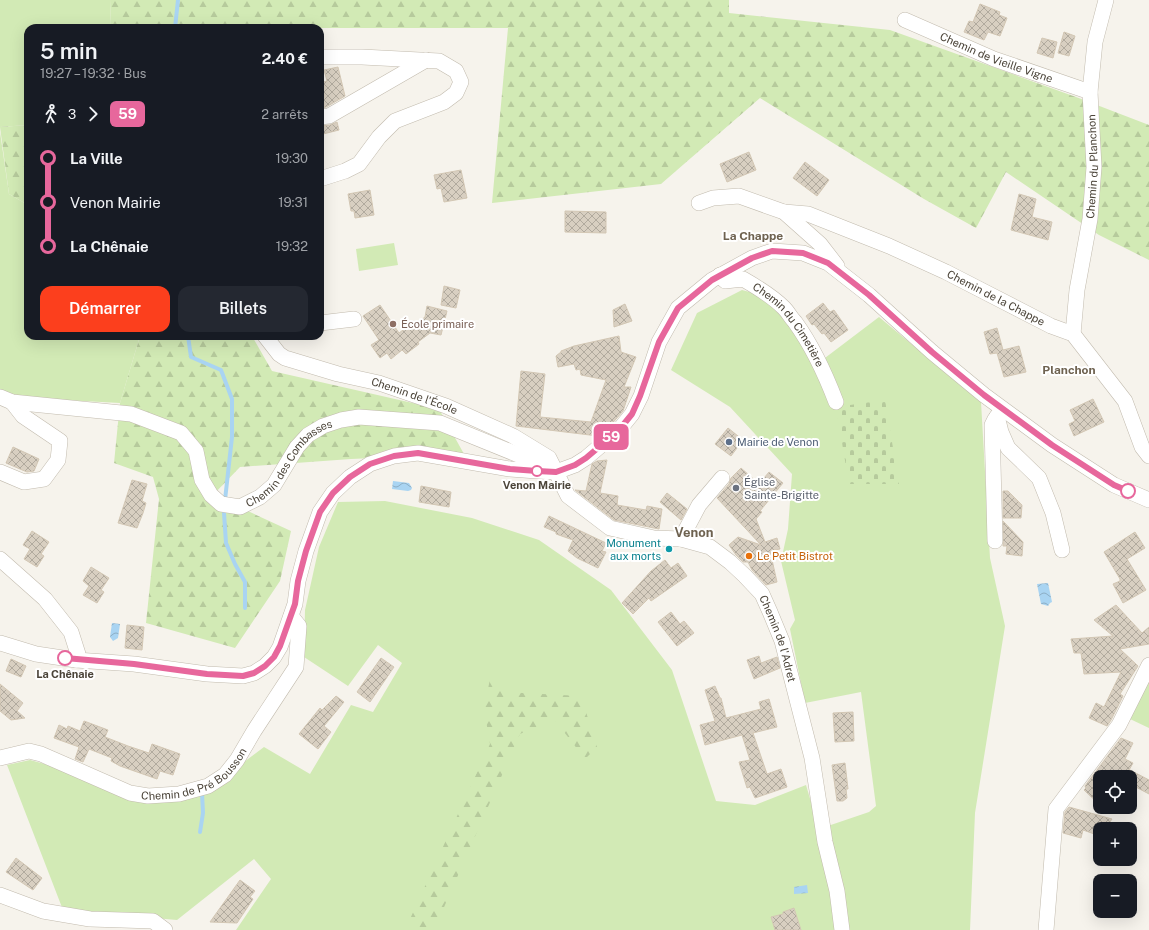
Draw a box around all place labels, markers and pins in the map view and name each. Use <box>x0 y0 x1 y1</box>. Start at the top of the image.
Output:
place label: École primaire <box>401 317 474 330</box>
marker: École primaire <box>388 319 398 329</box>
place label: Mairie de Venon <box>737 436 818 448</box>
marker: Mairie de Venon <box>724 437 734 447</box>
marker: Venon Mairie <box>531 465 543 477</box>
place label: Église Sainte-Brigitte <box>744 475 819 501</box>
place label: Venon Mairie <box>503 479 571 491</box>
marker: Église Sainte-Brigitte <box>731 483 741 493</box>
unlabelled marker <box>1120 483 1136 499</box>
place label: Monument aux morts <box>606 537 661 562</box>
marker: Monument aux morts <box>664 544 674 554</box>
place label: Le Petit Bistrot <box>757 550 833 562</box>
marker: Le Petit Bistrot <box>744 551 754 561</box>
marker: La Chênaie <box>57 650 73 666</box>
place label: La Chênaie <box>36 668 94 680</box>

